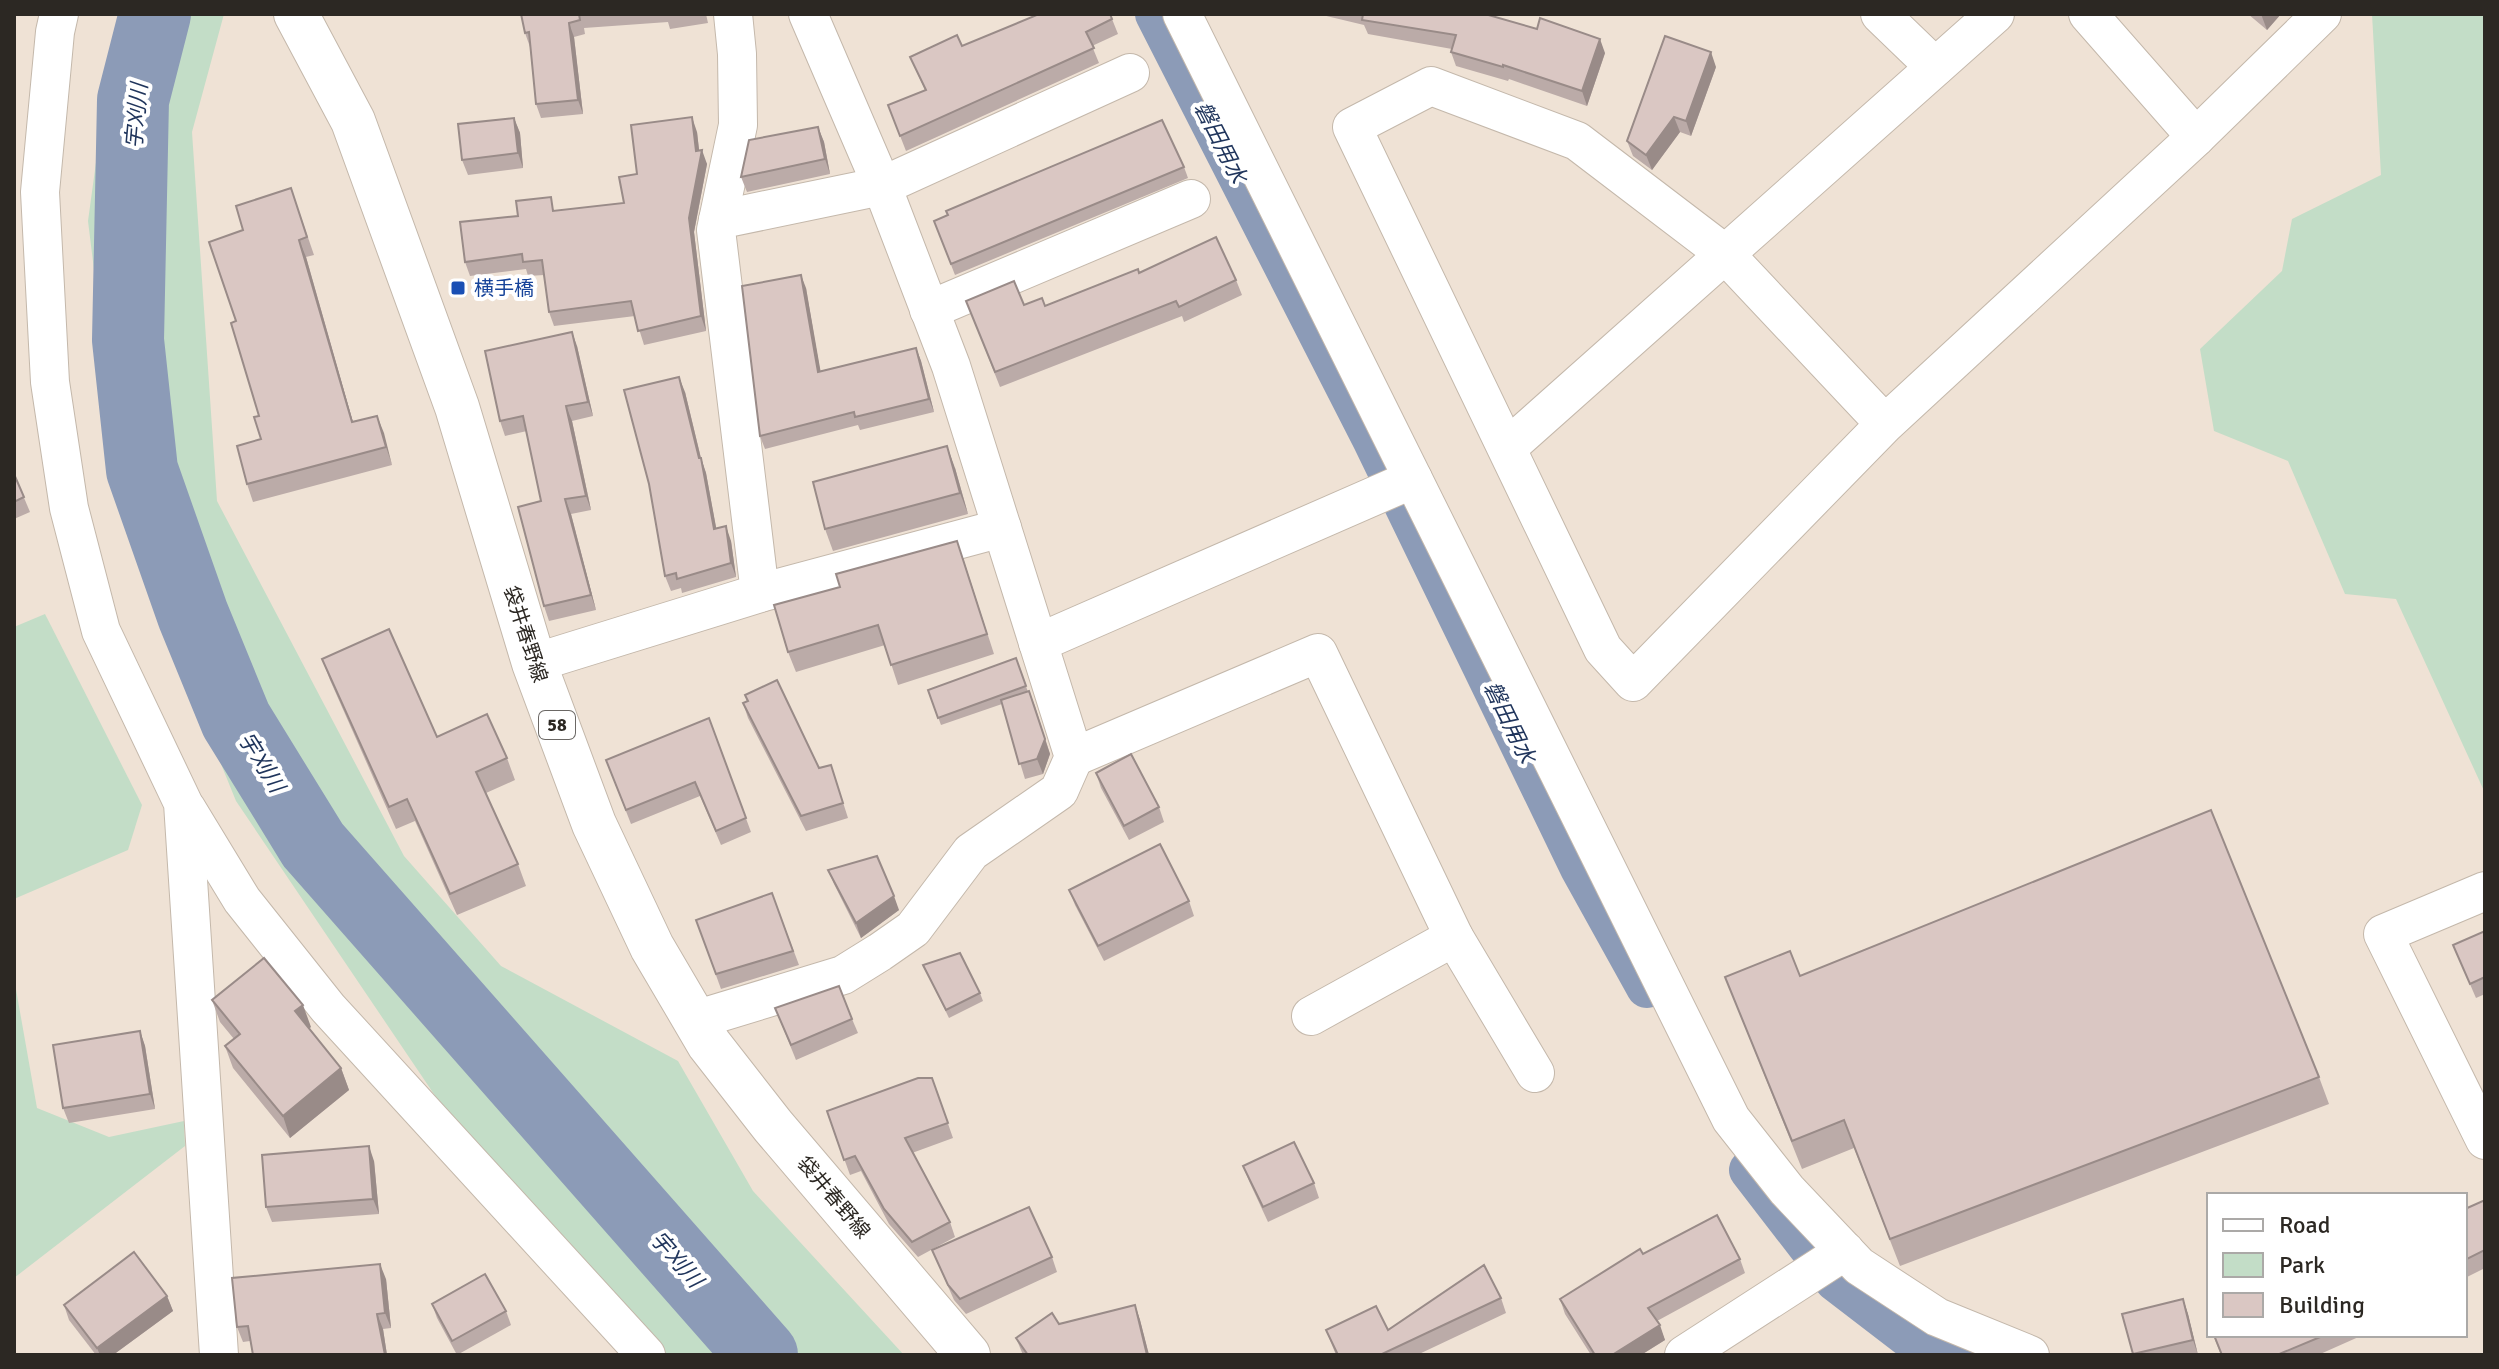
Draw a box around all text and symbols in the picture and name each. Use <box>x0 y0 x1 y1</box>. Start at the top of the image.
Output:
water label: 宇刈川 <box>120 80 153 150</box>
water label: 磐田用水 <box>1189 97 1253 189</box>
place label: 横手橋 <box>474 276 534 301</box>
marker: 横手橋 <box>449 279 467 297</box>
street label: 袋井春野線 <box>498 583 553 686</box>
water label: 磐田用水 <box>1478 677 1542 769</box>
road number: 58 <box>539 711 575 739</box>
water label: 宇刈川 <box>233 727 292 799</box>
street label: 袋井春野線 <box>792 1151 875 1244</box>
legend <box>2207 1193 2467 1337</box>
text: Road <box>2279 1210 2330 1240</box>
water label: 宇刈川 <box>645 1226 710 1295</box>
text: Park <box>2279 1250 2325 1280</box>
text: Building <box>2279 1290 2365 1320</box>

